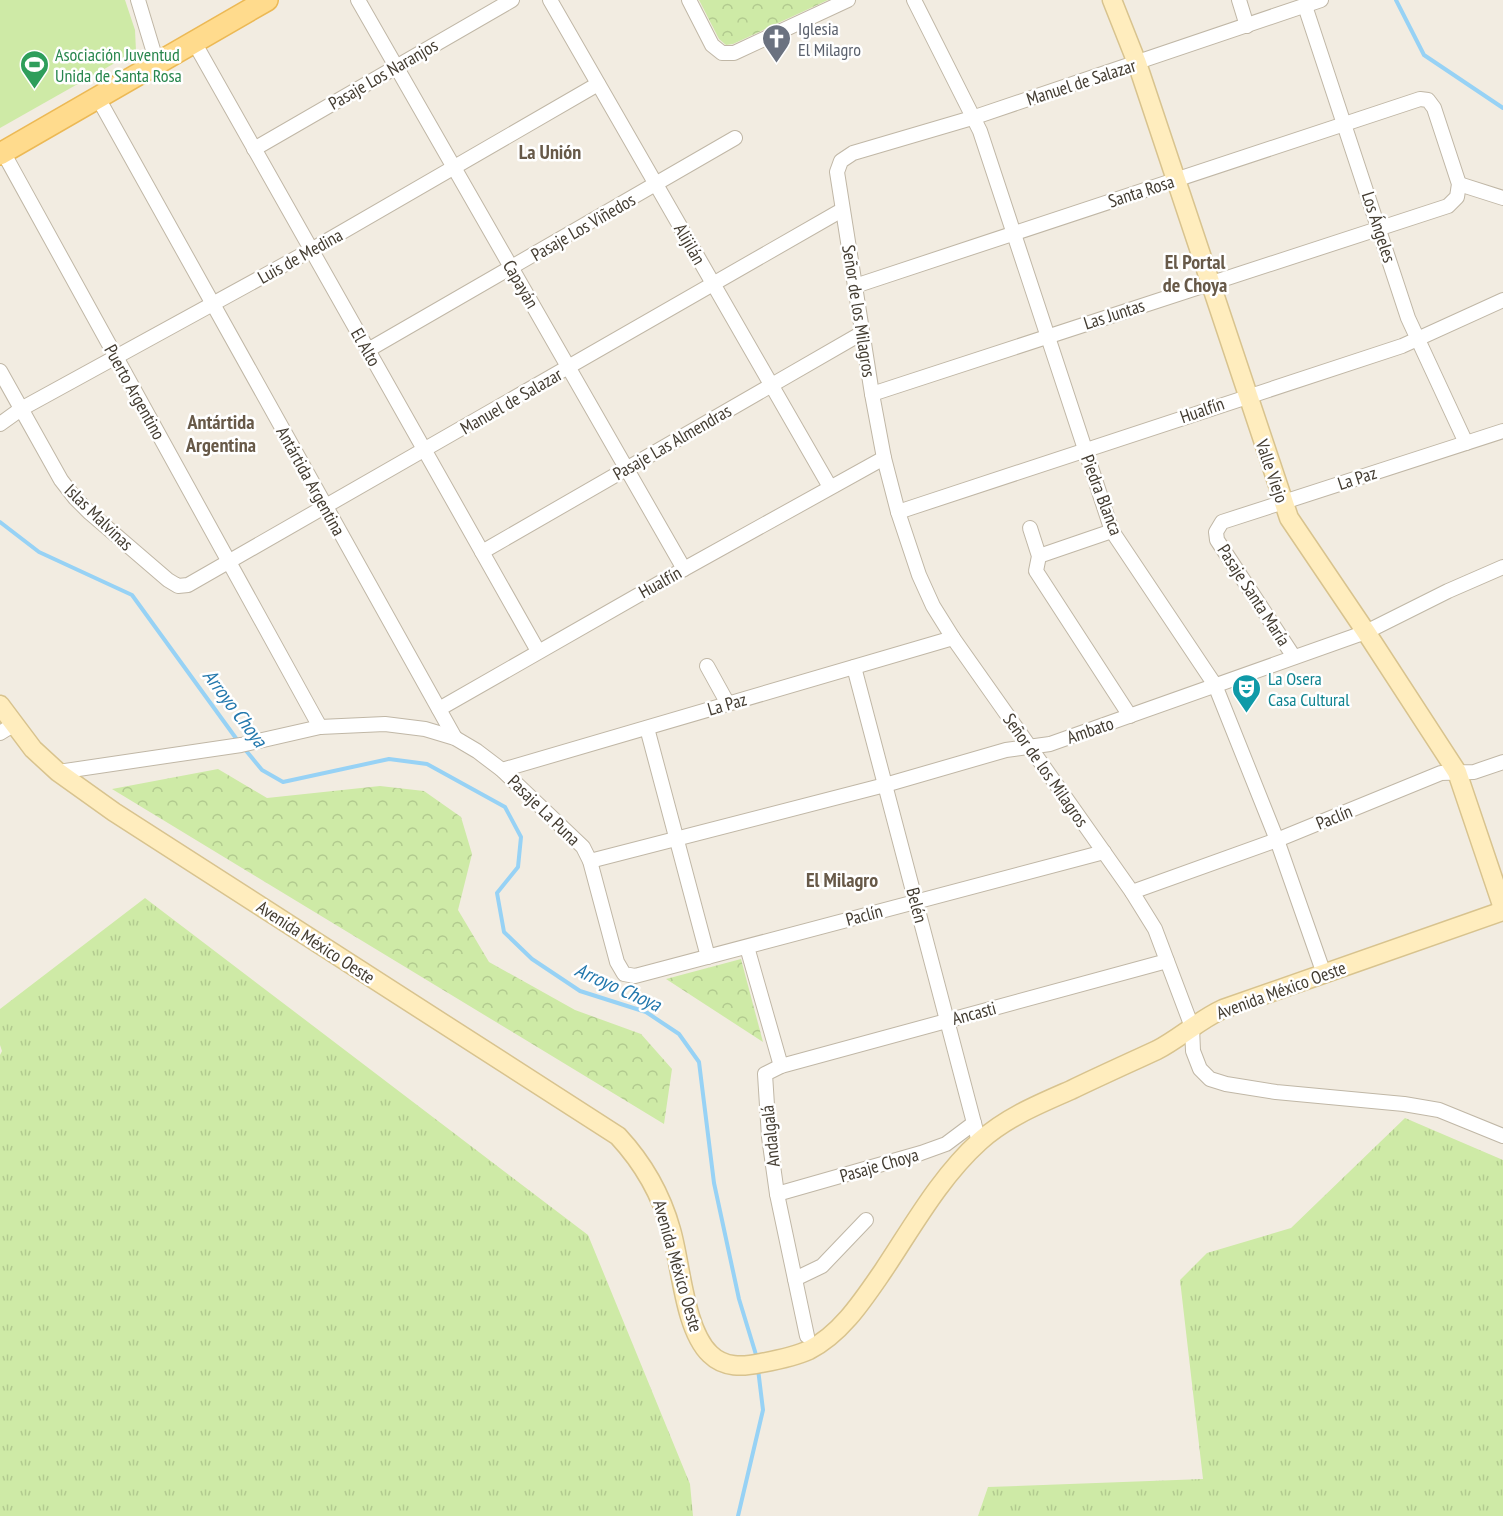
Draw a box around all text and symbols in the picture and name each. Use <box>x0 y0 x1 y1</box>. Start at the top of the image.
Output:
place label: Iglesia El Milagro <box>798 17 861 61</box>
church icon: Iglesia El Milagro <box>761 22 793 64</box>
street label: Pasaje Los Naranjos <box>324 33 442 115</box>
place label: Asociación Juventud Unida de Santa Rosa <box>55 43 182 87</box>
sports icon: Asociación Juventud Unida de Santa Rosa <box>18 48 50 90</box>
street label: Manuel de Salazar <box>1023 53 1139 111</box>
district label: La Unión <box>519 139 581 165</box>
street label: Santa Rosa <box>1105 170 1177 212</box>
street label: Pasaje Los Viñedos <box>527 188 639 266</box>
street label: Los Ángeles <box>1357 189 1401 265</box>
street label: Alijilán <box>669 219 711 269</box>
street label: Luis de Medina <box>253 223 347 289</box>
street label: Señor de los Milagros <box>837 243 881 379</box>
district label: El Portal de Choya <box>1163 249 1227 298</box>
street label: Capayán <box>498 256 544 312</box>
street label: Las Juntas <box>1081 293 1147 335</box>
street label: El Alto <box>346 324 386 370</box>
street label: Puerto Argentino <box>99 340 171 444</box>
street label: Manuel de Salazar <box>456 363 566 439</box>
street label: Hualfín <box>1177 392 1227 428</box>
street label: Pasaje Las Almendras <box>609 399 735 485</box>
district label: Antártida Argentina <box>185 409 256 458</box>
street label: Antártida Argentina <box>271 422 351 540</box>
street label: Valle Viejo <box>1250 435 1294 506</box>
street label: Piedra Blanca <box>1076 451 1128 539</box>
street label: La Paz <box>1335 461 1379 495</box>
street label: Islas Malvinas <box>60 479 138 555</box>
street label: Pasaje Santa María <box>1213 540 1295 650</box>
street label: Hualfín <box>635 561 685 603</box>
water label: Arroyo Choya <box>197 664 273 753</box>
place label: La Osera Casa Cultural <box>1268 667 1350 711</box>
theatre icon: La Osera Casa Cultural <box>1231 672 1263 714</box>
street label: La Paz <box>705 687 749 721</box>
street label: Señor de los Milagros <box>998 709 1094 831</box>
street label: Ambato <box>1064 711 1117 749</box>
street label: Pasaje La Puna <box>503 770 585 850</box>
street label: Paclín <box>1312 799 1356 835</box>
district label: El Milagro <box>806 867 878 893</box>
street label: Belén <box>901 885 933 925</box>
street label: Avenida México Oeste <box>253 895 379 989</box>
street label: Paclín <box>843 899 885 931</box>
street label: Avenida México Oeste <box>1213 956 1349 1024</box>
water label: Arroyo Choya <box>571 957 666 1018</box>
street label: Ancasti <box>949 996 999 1030</box>
street label: Andalgalá <box>755 1104 785 1168</box>
street label: Pasaje Choya <box>837 1143 921 1187</box>
street label: Avenida México Oeste <box>648 1197 708 1335</box>

